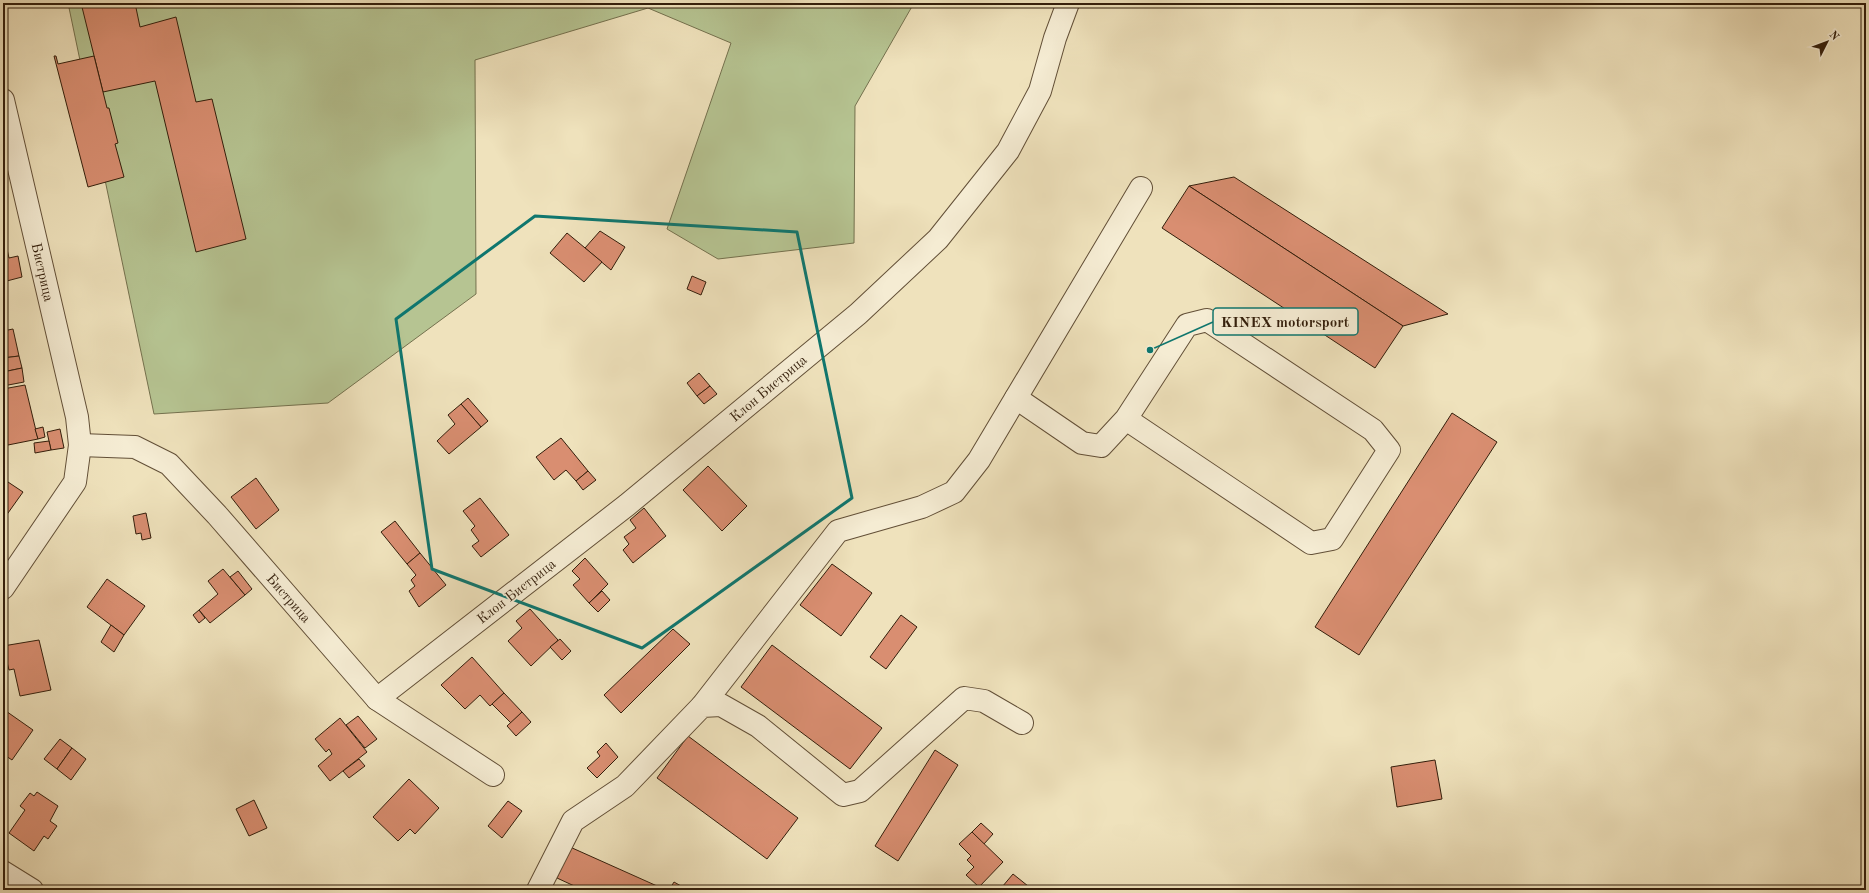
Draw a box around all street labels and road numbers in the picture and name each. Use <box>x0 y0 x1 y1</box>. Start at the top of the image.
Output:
street label: Бистрица <box>29 242 56 303</box>
street label: Клон Бистрица <box>728 353 810 425</box>
street label: Клон Бистрица <box>475 557 559 627</box>
street label: Бистрица <box>263 572 313 626</box>

